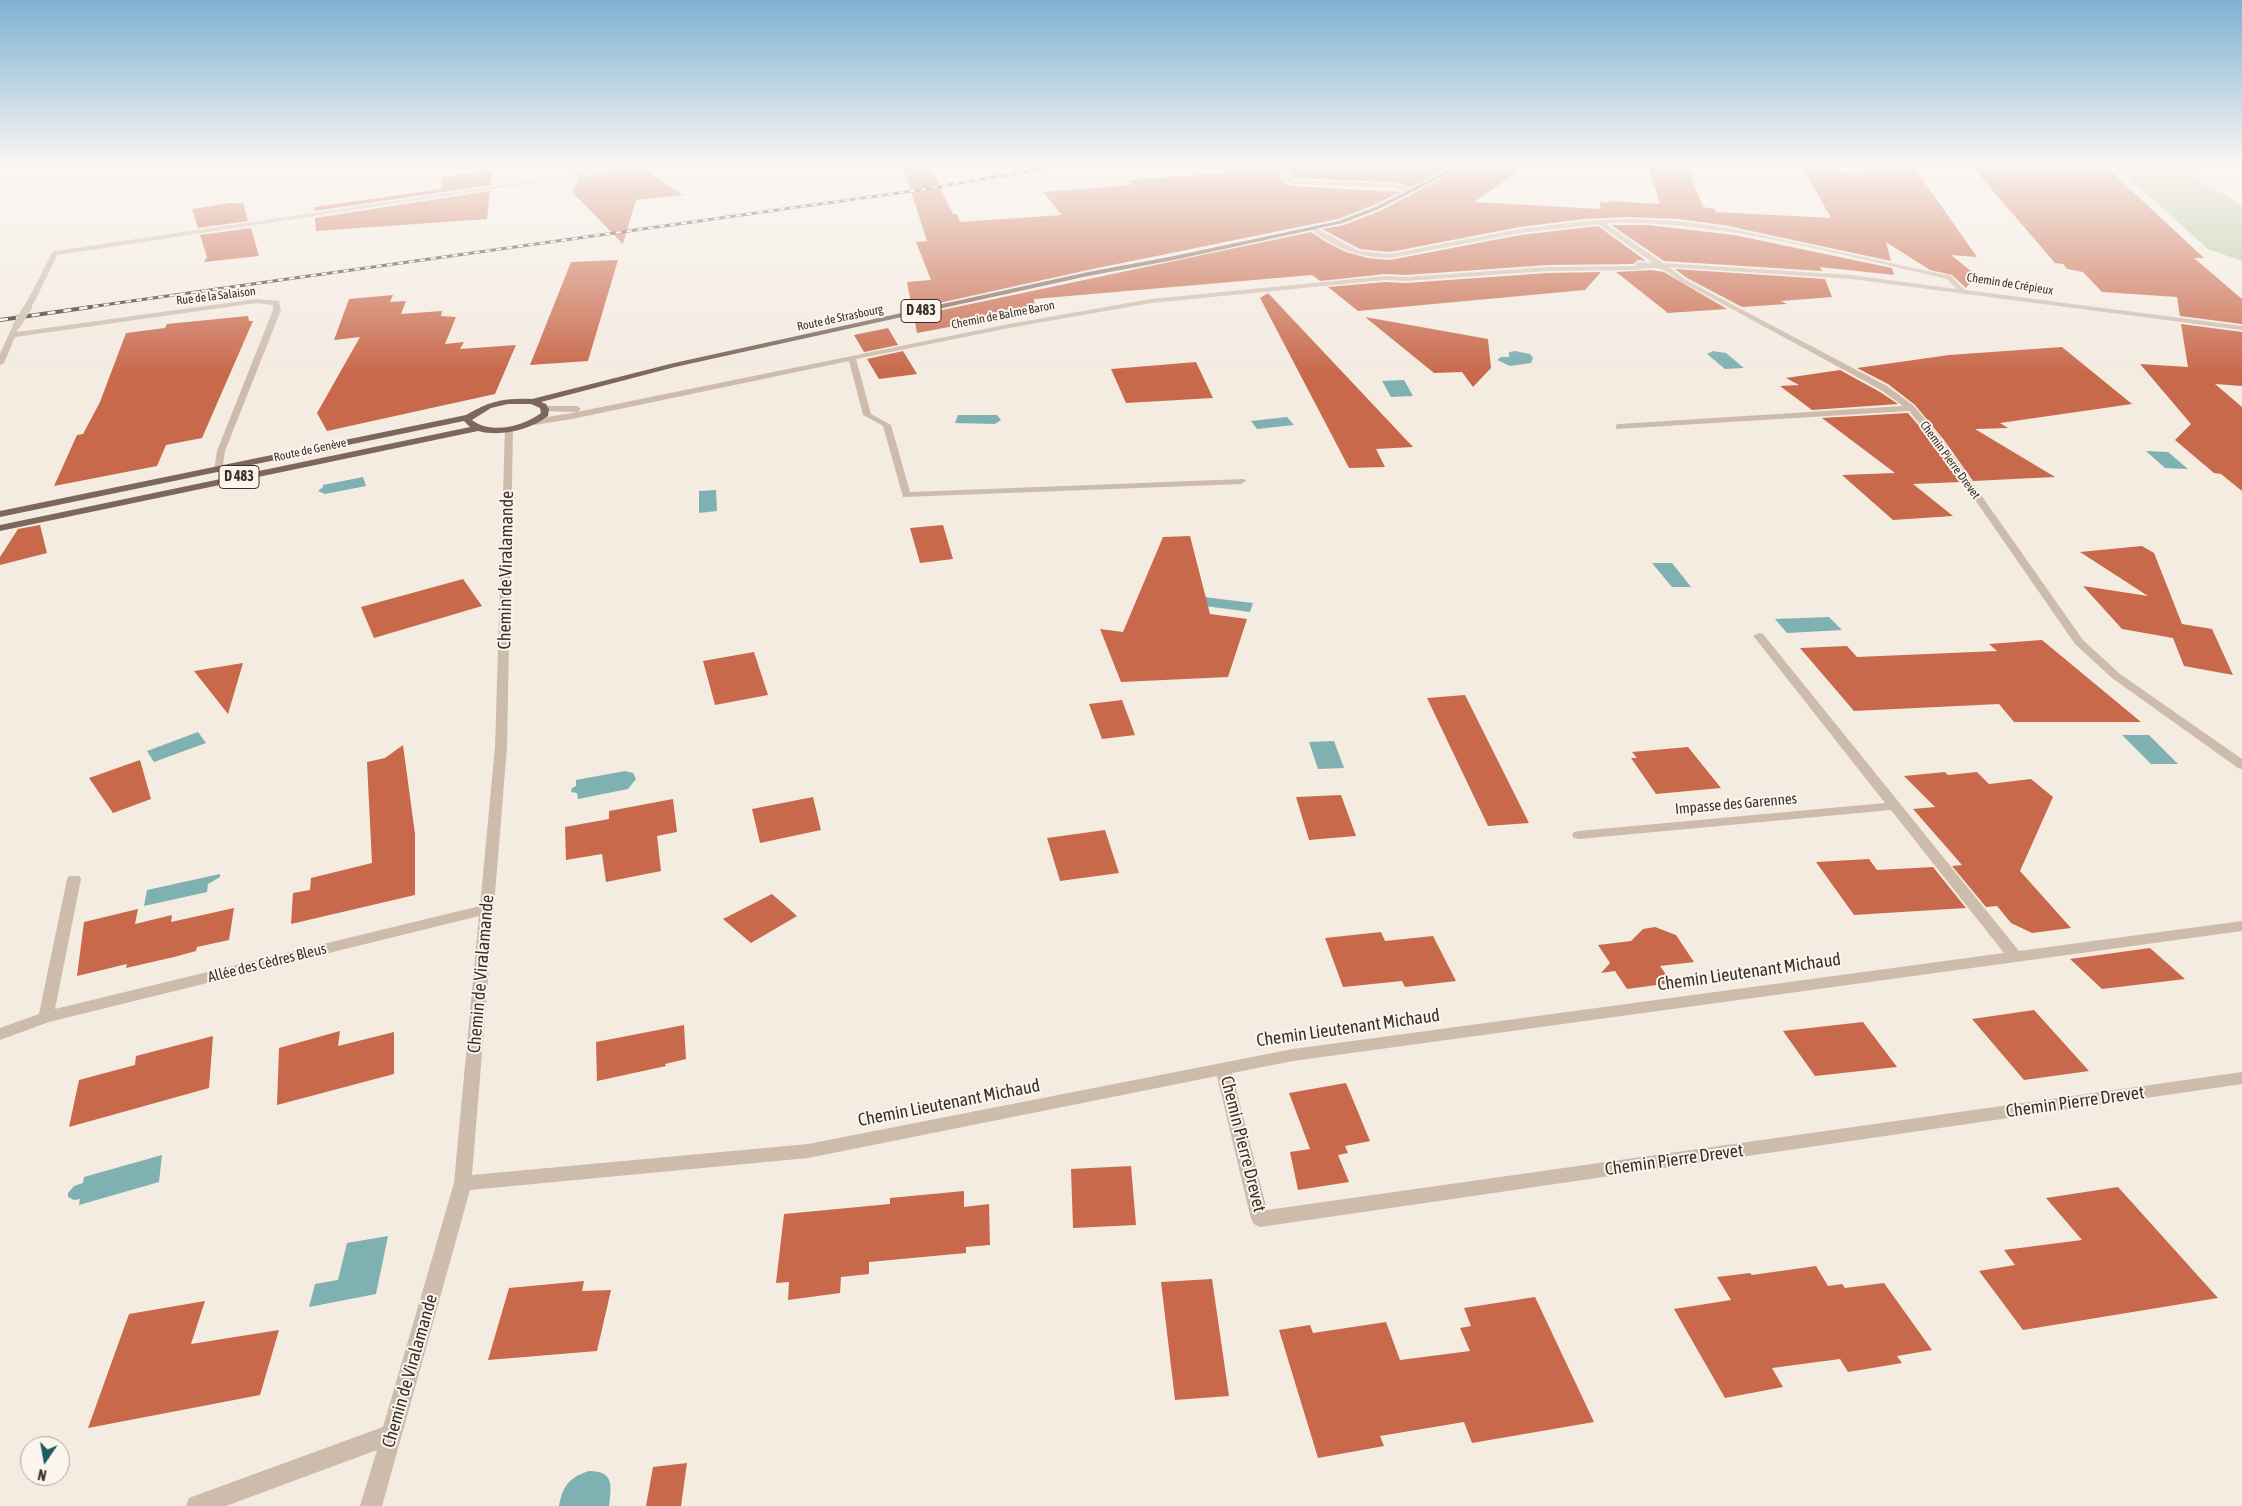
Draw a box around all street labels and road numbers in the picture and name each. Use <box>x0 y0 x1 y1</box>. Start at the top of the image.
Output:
street label: Chemin de Crépieux <box>1966 270 2054 298</box>
street label: Rue de la Salaison <box>175 284 257 308</box>
street label: Chemin de Balme Baron <box>950 298 1056 332</box>
road number: D 483 <box>901 300 941 322</box>
street label: Route de Strasbourg <box>796 302 884 334</box>
street label: Chemin Pierre Drevet <box>1917 418 1983 502</box>
street label: Route de Genève <box>272 435 348 465</box>
road number: D 483 <box>219 466 259 488</box>
street label: Chemin de Viralamande <box>494 490 518 650</box>
street label: Impasse des Garennes <box>1674 790 1798 818</box>
street label: Chemin de Viralamande <box>463 894 499 1054</box>
street label: Allée des Cèdres Bleus <box>206 940 328 986</box>
street label: Chemin Lieutenant Michaud <box>1656 948 1842 996</box>
street label: Chemin Lieutenant Michaud <box>1255 1004 1441 1052</box>
street label: Chemin Pierre Drevet <box>1216 1074 1270 1214</box>
street label: Chemin Lieutenant Michaud <box>856 1075 1042 1131</box>
street label: Chemin Pierre Drevet <box>2005 1082 2145 1122</box>
street label: Chemin Pierre Drevet <box>1604 1140 1744 1180</box>
street label: Chemin de Viralamande <box>378 1292 442 1450</box>

